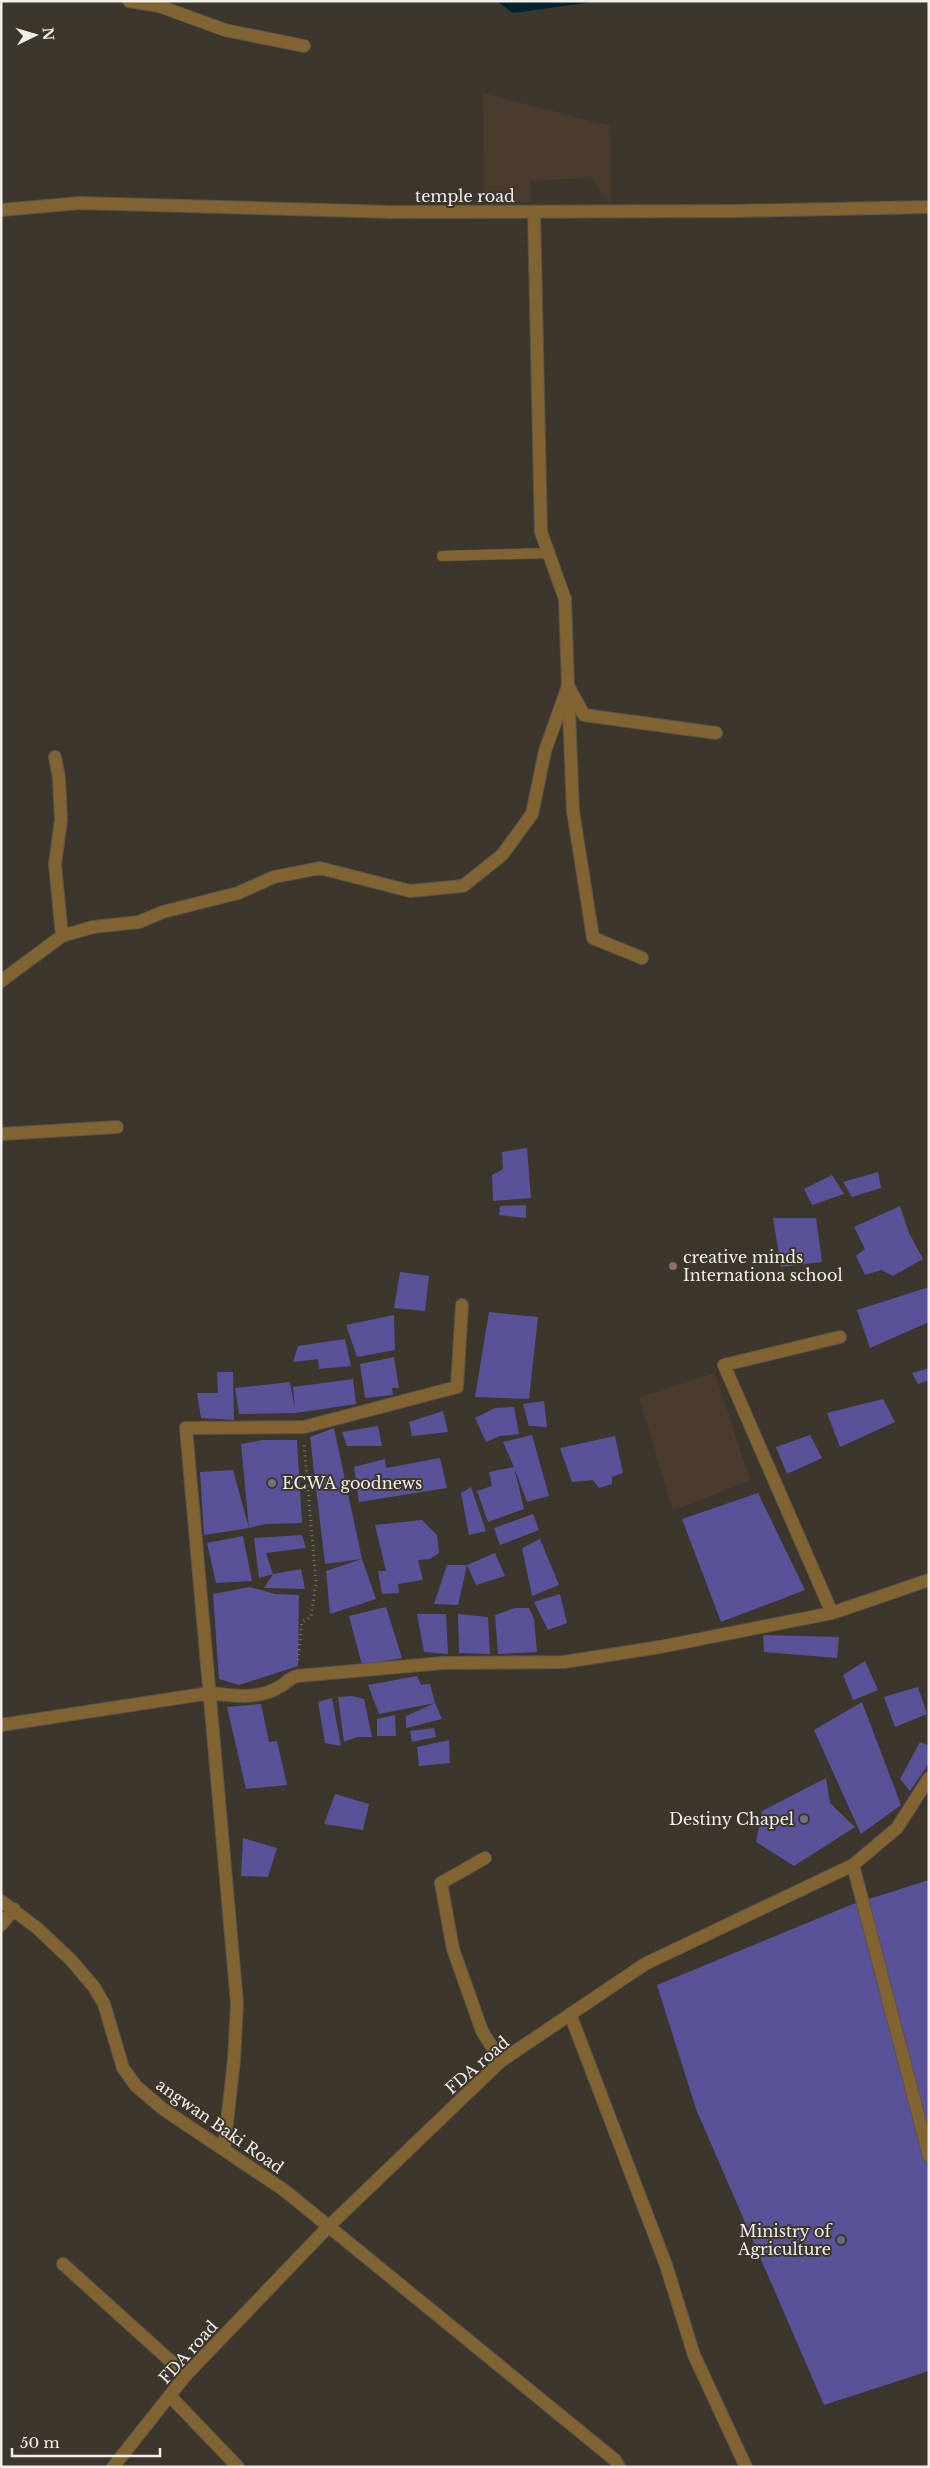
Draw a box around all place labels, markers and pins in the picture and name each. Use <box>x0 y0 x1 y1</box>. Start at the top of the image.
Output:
place label: creative minds Internationa school <box>683 1247 843 1285</box>
marker: creative minds Internationa school <box>667 1260 679 1272</box>
place label: ECWA goodnews <box>282 1473 422 1493</box>
marker: ECWA goodnews <box>266 1477 278 1489</box>
place label: Destiny Chapel <box>669 1809 794 1829</box>
marker: Destiny Chapel <box>798 1813 810 1825</box>
place label: Ministry of Agriculture <box>737 2221 833 2259</box>
marker: Ministry of Agriculture <box>835 2234 847 2246</box>

